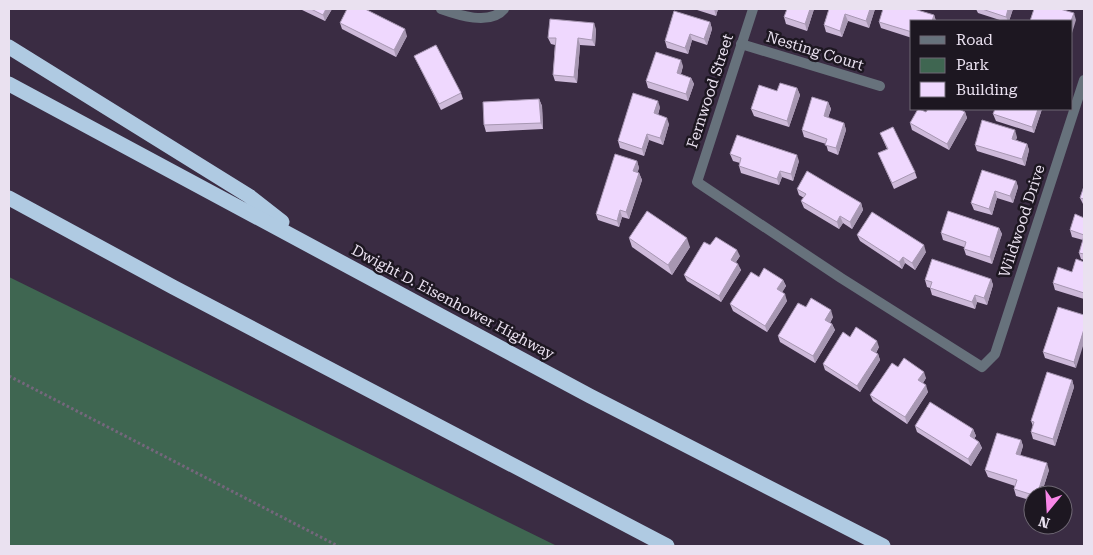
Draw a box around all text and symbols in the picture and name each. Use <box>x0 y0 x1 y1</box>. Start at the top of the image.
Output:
legend <box>910 20 1073 110</box>
street label: Nesting Court <box>764 28 866 74</box>
street label: Fernwood Street <box>683 31 737 150</box>
text: Road <box>956 31 993 49</box>
text: Park <box>956 56 990 74</box>
text: Building <box>956 81 1018 99</box>
street label: Wildwood Drive <box>995 162 1049 280</box>
street label: Dwight D. Eisenhower Highway <box>349 241 558 363</box>
north arrow <box>1023 485 1073 535</box>
text: N <box>1036 513 1052 532</box>

